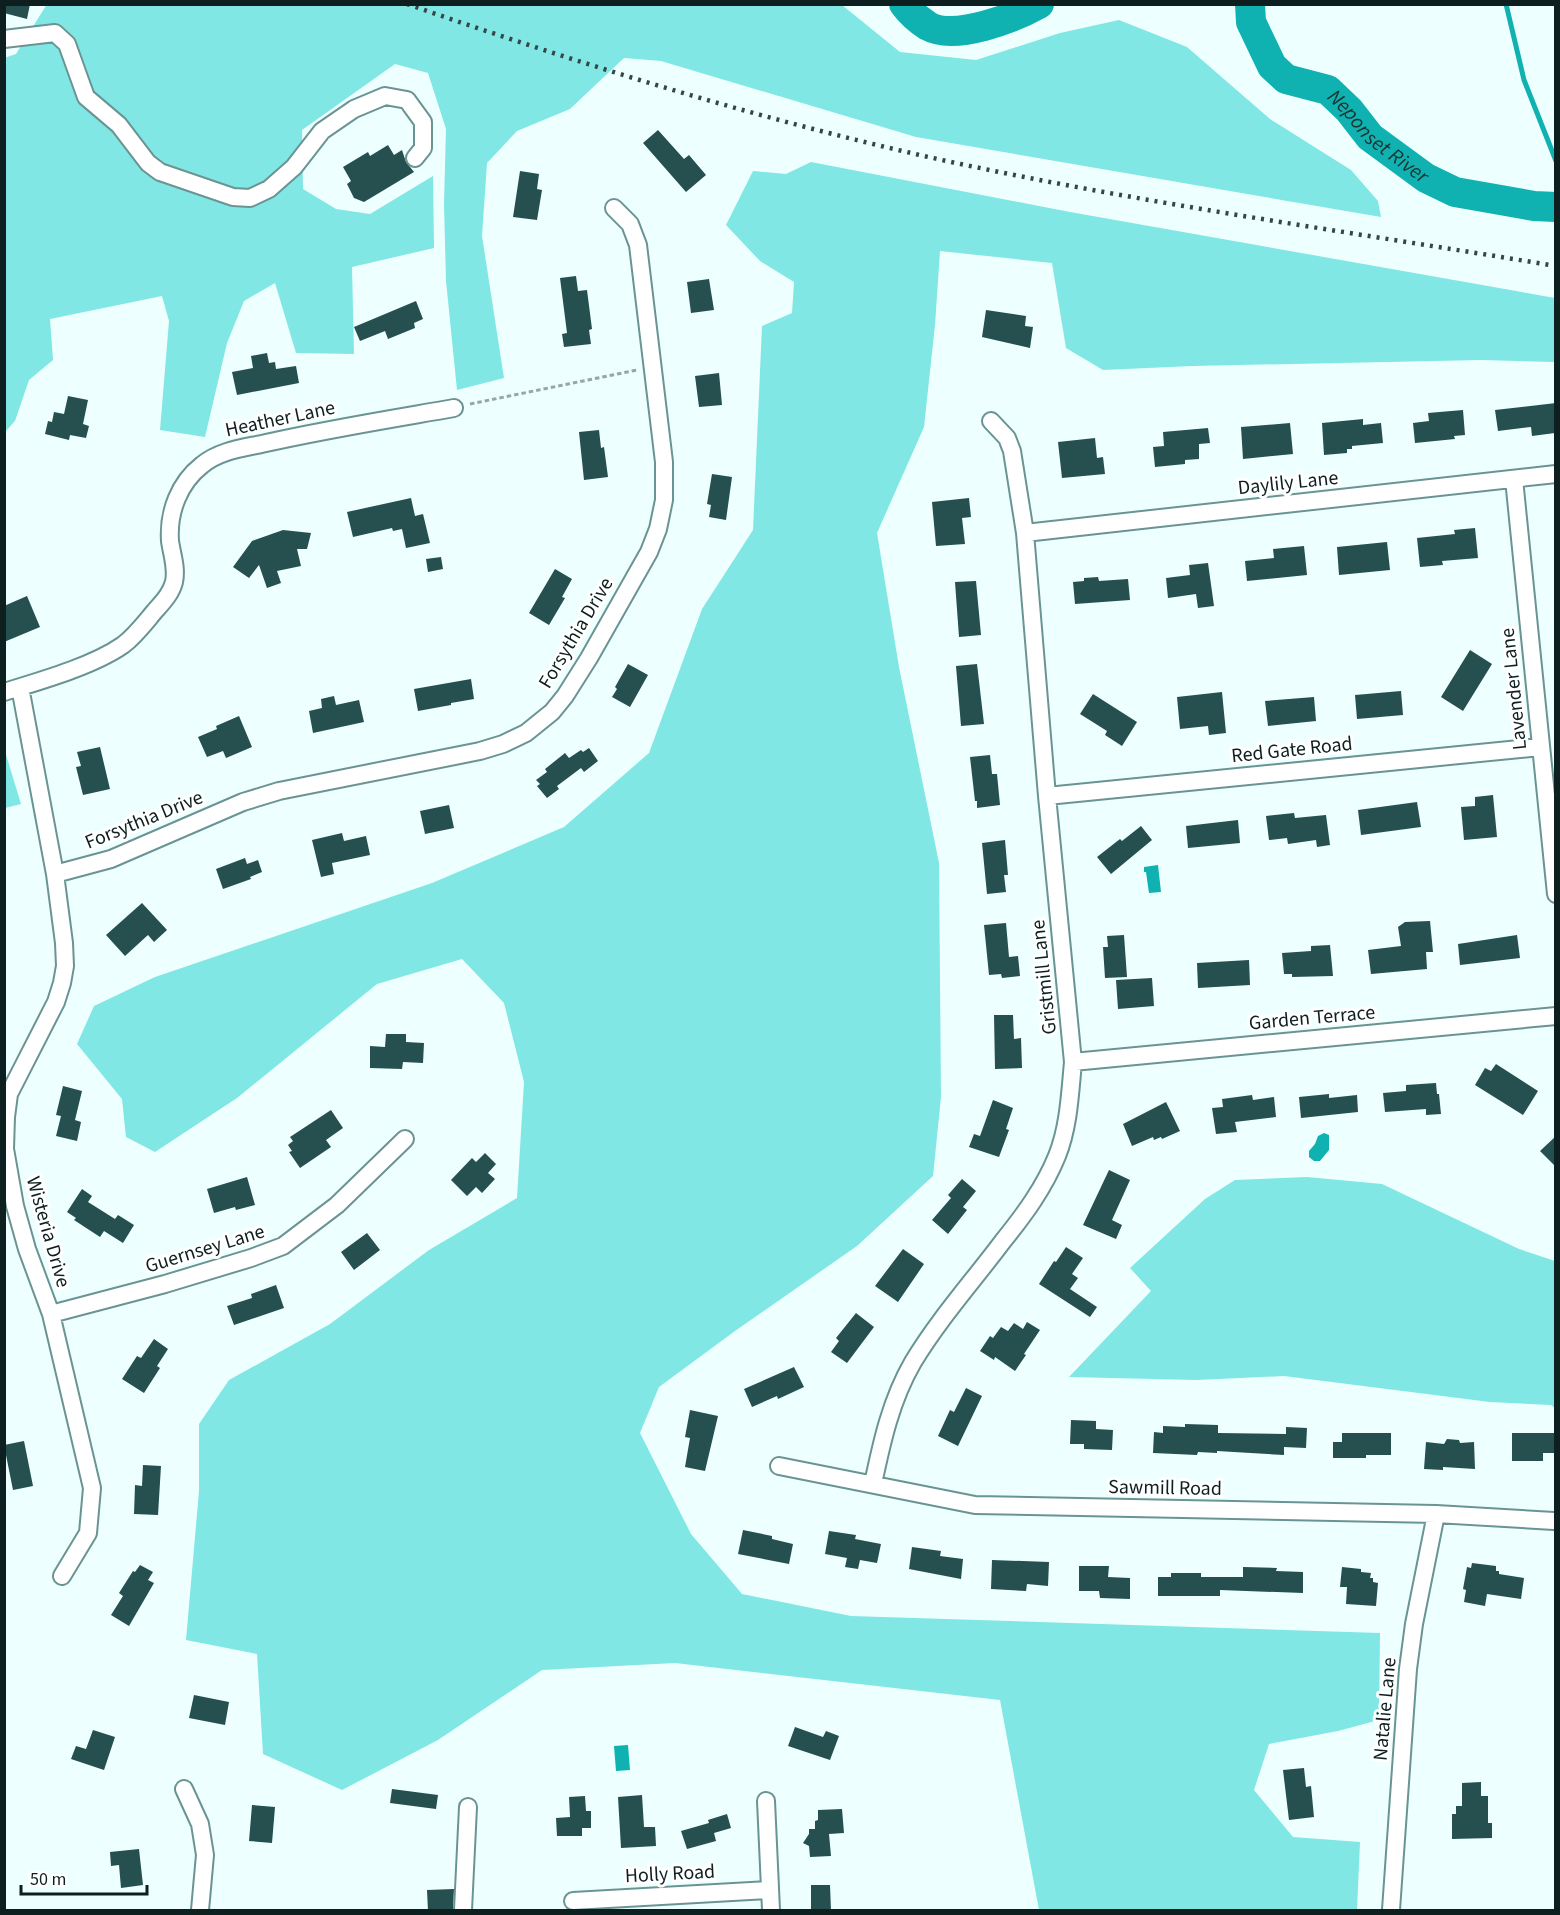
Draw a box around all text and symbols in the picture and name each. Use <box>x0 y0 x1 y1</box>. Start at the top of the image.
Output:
water label: Neponset River <box>1321 82 1436 191</box>
street label: Heather Lane <box>222 394 338 444</box>
street label: Daylily Lane <box>1236 464 1340 502</box>
street label: Forsythia Drive <box>532 572 620 694</box>
street label: Lavender Lane <box>1494 627 1534 751</box>
street label: Red Gate Road <box>1230 730 1354 770</box>
street label: Forsythia Drive <box>81 784 207 856</box>
street label: Gristmill Lane <box>1024 918 1064 1036</box>
street label: Garden Terrace <box>1248 999 1376 1037</box>
street label: Wisteria Drive <box>19 1173 77 1291</box>
street label: Guernsey Lane <box>142 1218 268 1280</box>
street label: Sawmill Road <box>1108 1473 1222 1503</box>
street label: Natalie Lane <box>1367 1656 1403 1762</box>
scale bar <box>21 1858 147 1896</box>
street label: Holly Road <box>624 1858 716 1890</box>
text: 50 m <box>30 1867 66 1892</box>

